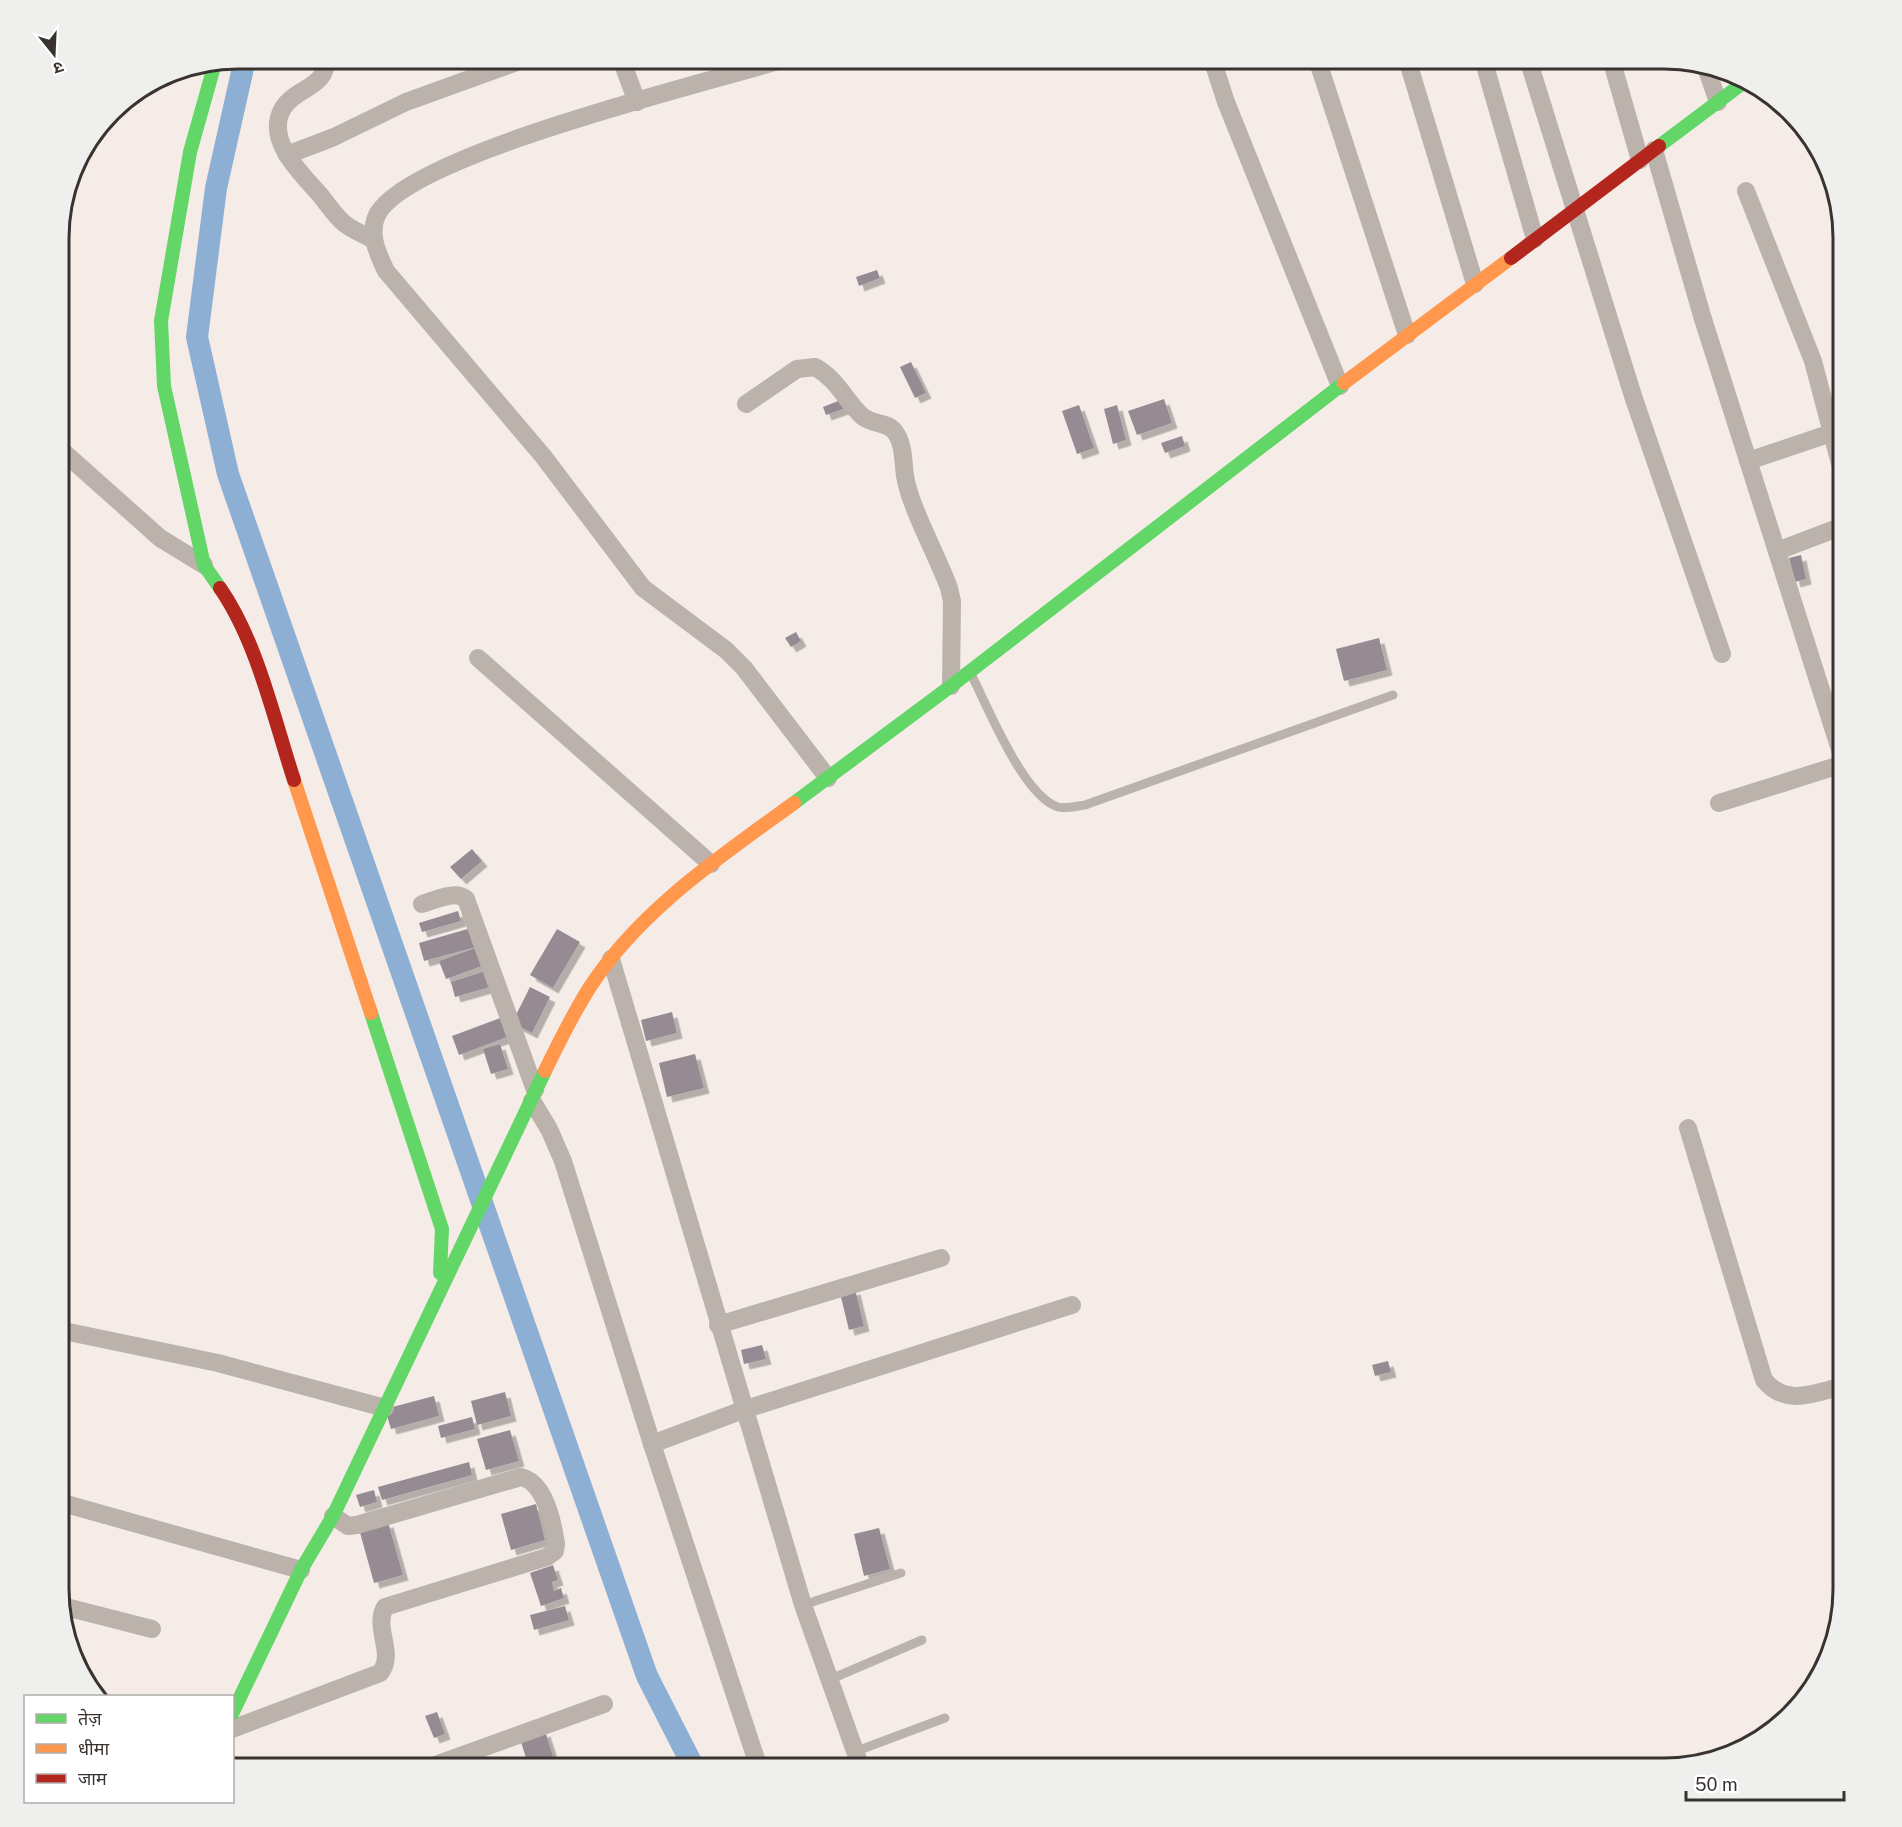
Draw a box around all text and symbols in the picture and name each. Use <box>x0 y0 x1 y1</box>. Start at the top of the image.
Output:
north arrow <box>24 24 84 84</box>
text: उ <box>50 57 66 78</box>
legend <box>24 1695 234 1803</box>
text: तेज़ <box>78 1708 102 1729</box>
text: धीमा <box>78 1738 109 1759</box>
scale bar <box>1686 1764 1844 1802</box>
text: जाम <box>78 1768 108 1789</box>
text: 50 m <box>1695 1774 1738 1795</box>

